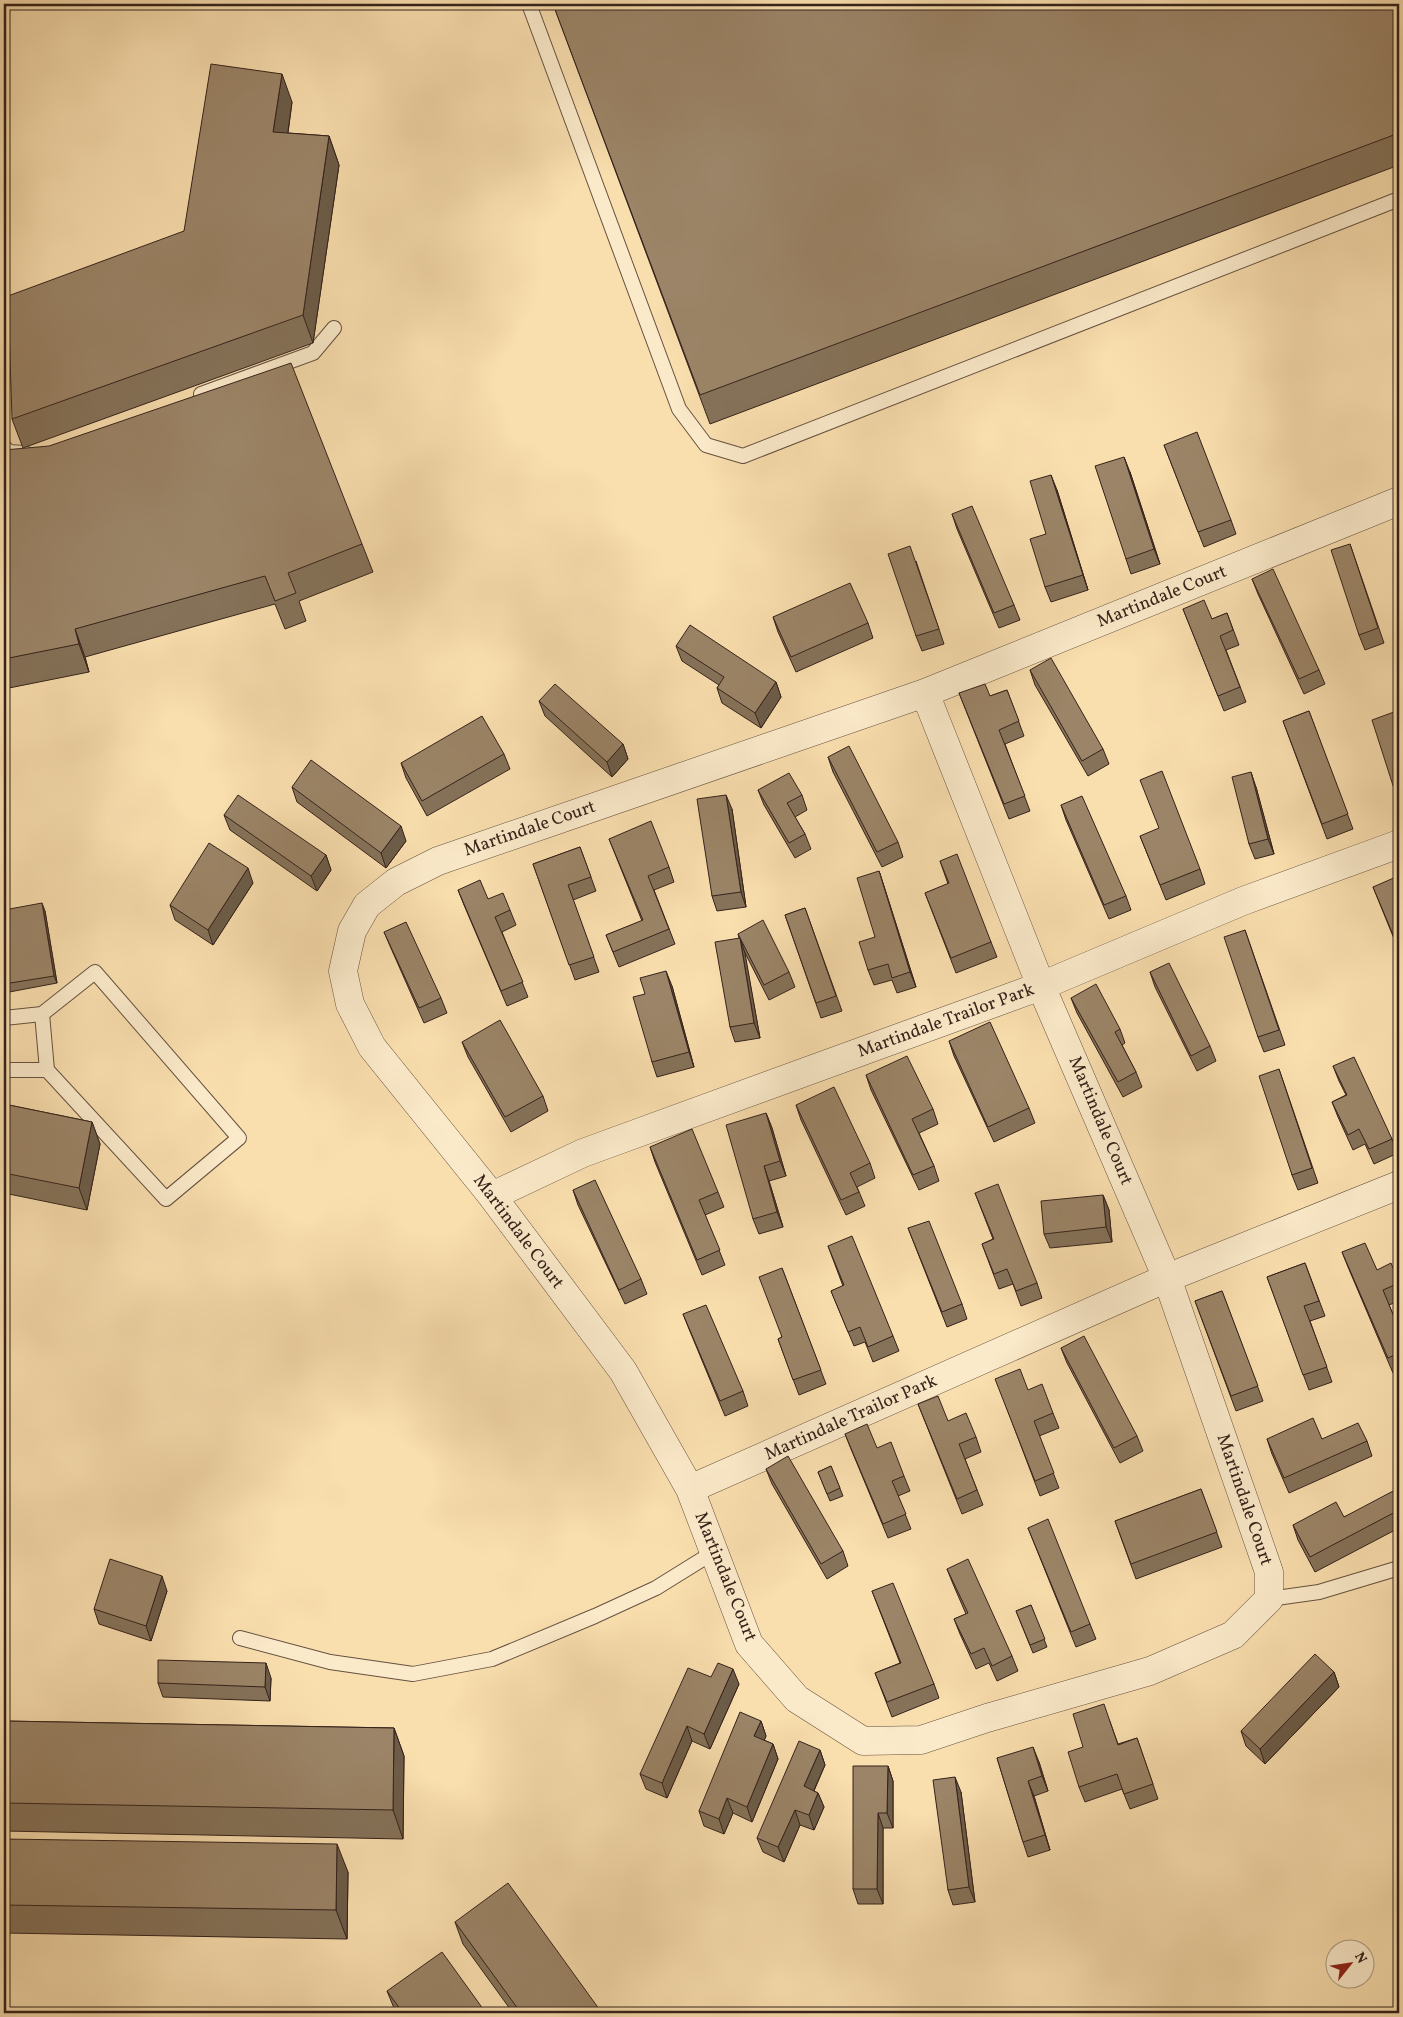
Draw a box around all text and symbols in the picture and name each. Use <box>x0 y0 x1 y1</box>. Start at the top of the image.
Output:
street label: Martindale Court <box>1093 560 1231 634</box>
street label: Martindale Court <box>461 795 599 863</box>
street label: Martindale Trailor Park <box>854 977 1038 1065</box>
street label: Martindale Court <box>1062 1053 1138 1189</box>
street label: Martindale Court <box>467 1169 569 1295</box>
street label: Martindale Trailor Park <box>761 1369 941 1467</box>
street label: Martindale Court <box>1210 1431 1278 1569</box>
street label: Martindale Court <box>688 1508 762 1646</box>
north arrow <box>1326 1940 1376 1990</box>
text: N <box>1349 1949 1371 1967</box>

